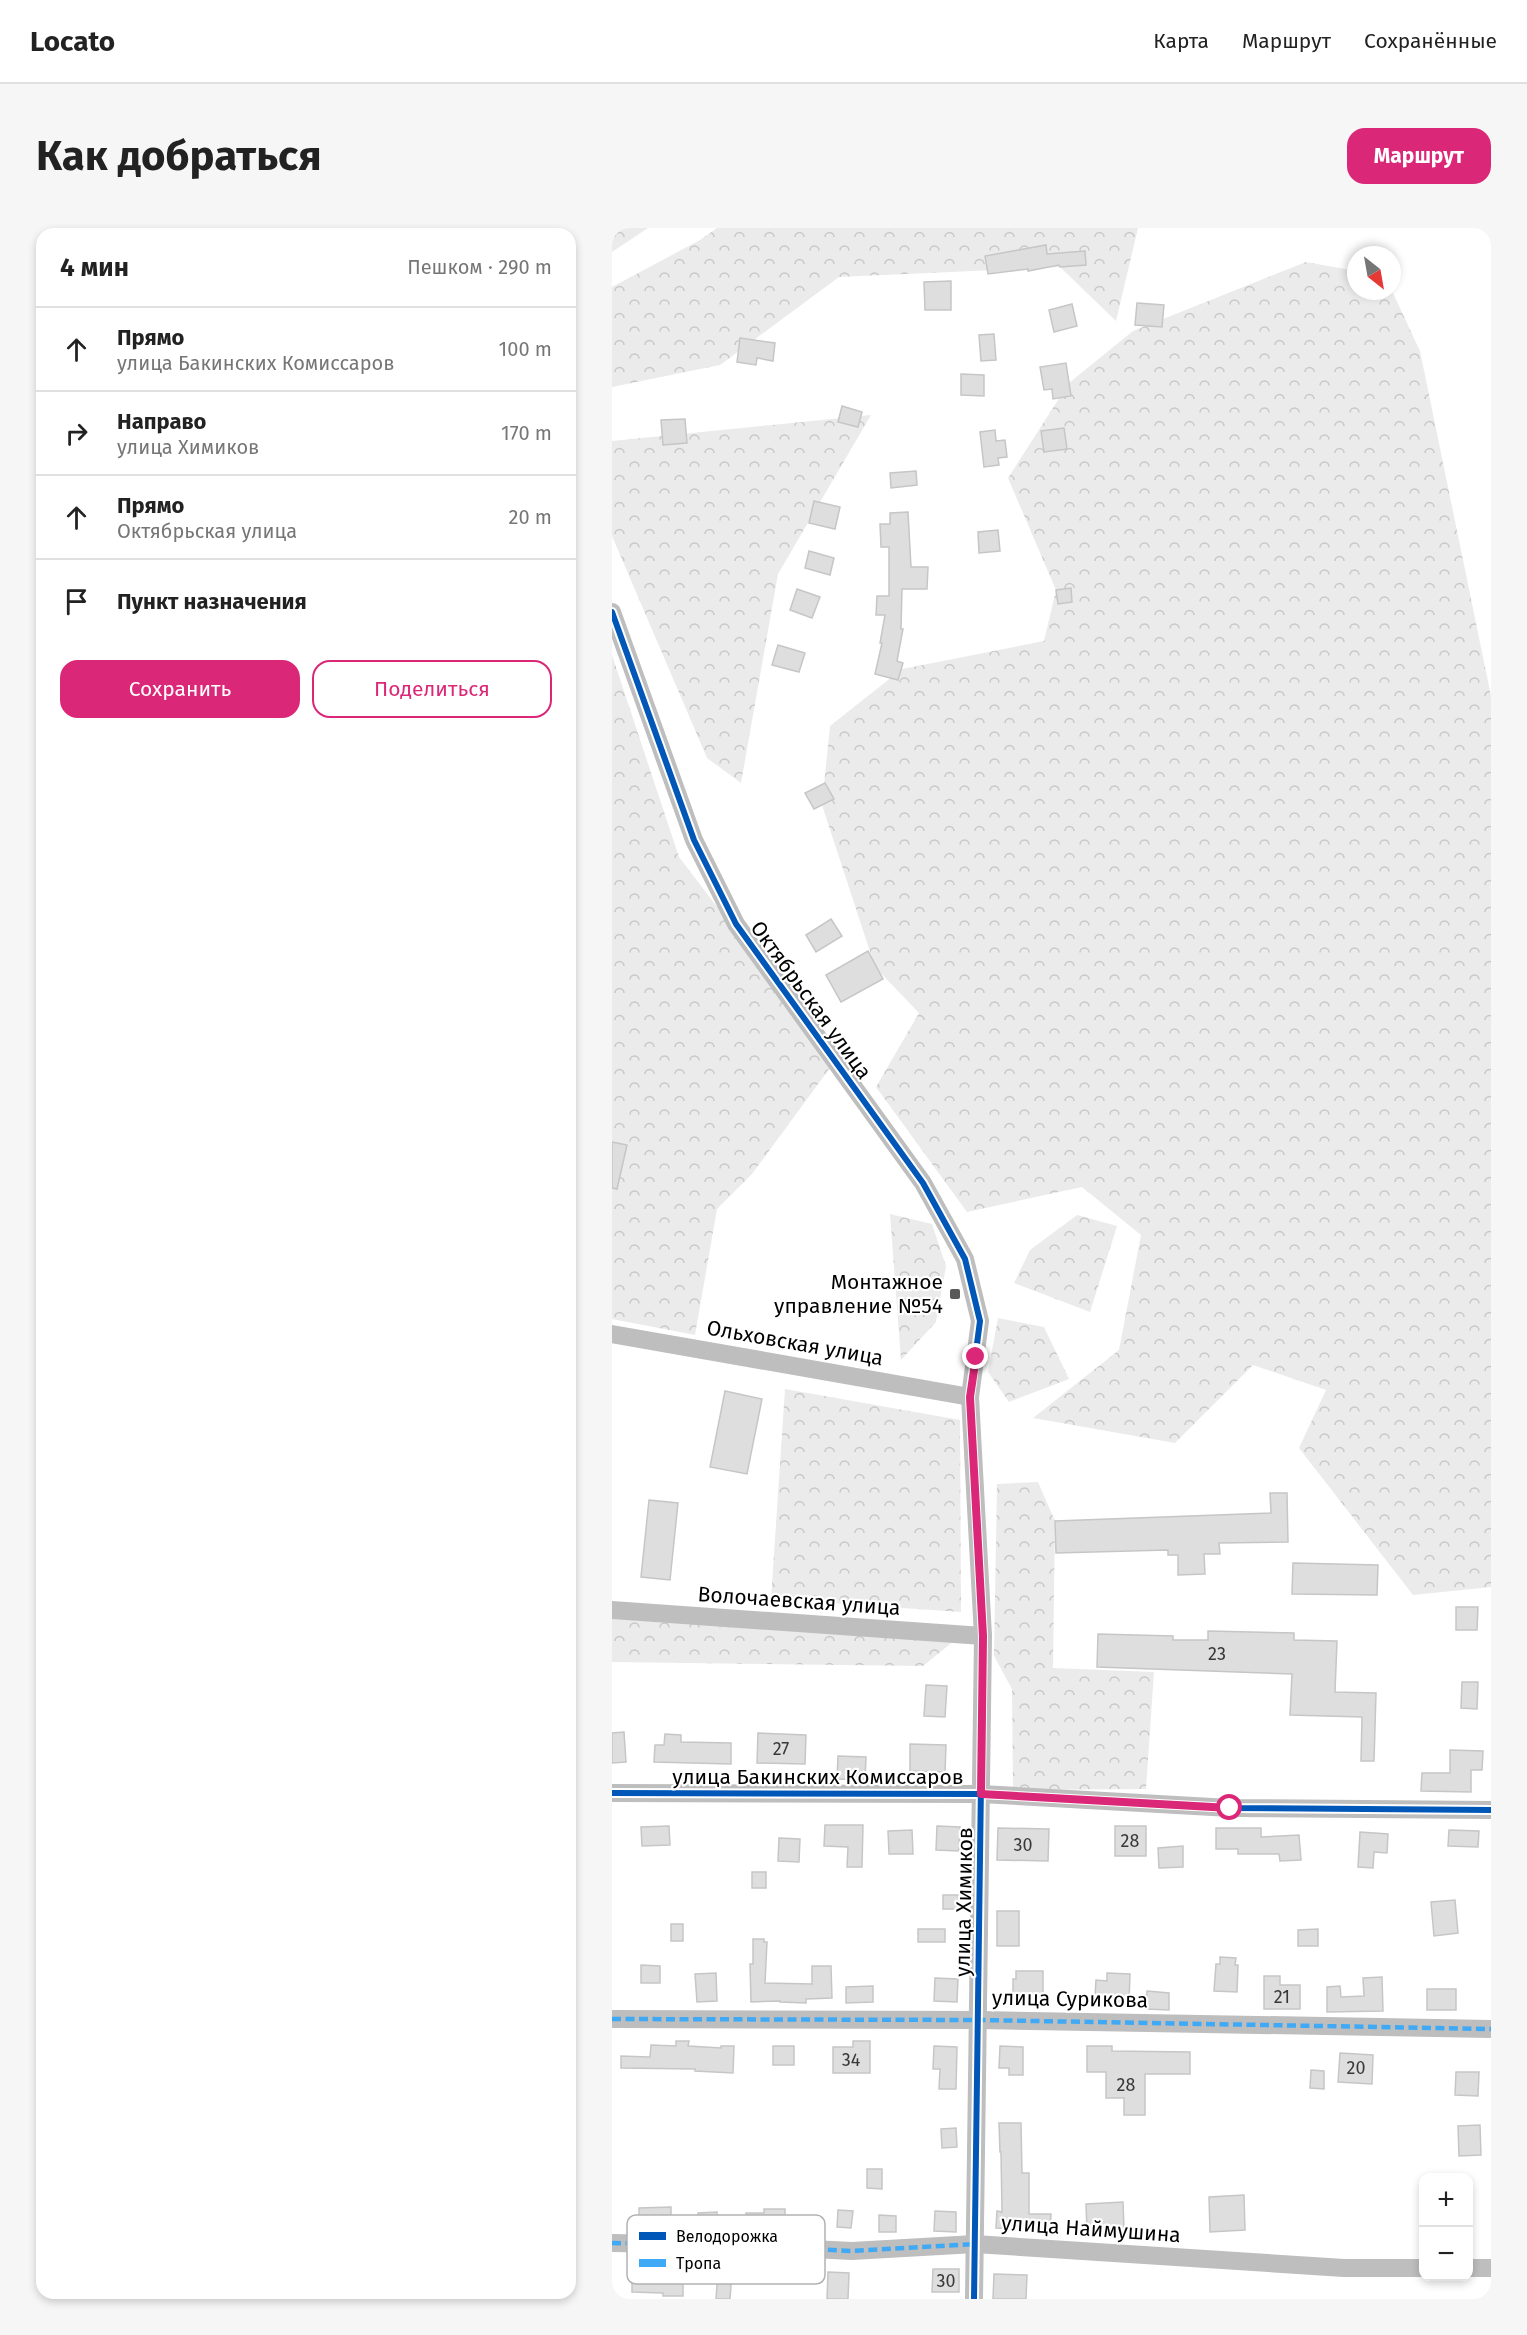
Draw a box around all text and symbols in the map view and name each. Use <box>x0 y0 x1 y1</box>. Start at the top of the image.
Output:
text: Locato <box>30 25 115 58</box>
text: Карта <box>1153 28 1209 54</box>
text: Маршрут <box>1242 28 1331 54</box>
text: Сохранённые <box>1364 28 1497 54</box>
button: Маршрут <box>1347 128 1491 184</box>
text: Как добраться <box>36 131 322 181</box>
north arrow <box>1347 246 1401 300</box>
text: 4 мин <box>60 252 129 283</box>
text: Пешком · 290 m <box>407 255 552 279</box>
text: Прямо <box>117 324 184 351</box>
icon: ahead <box>60 333 93 366</box>
text: 100 m <box>499 337 552 361</box>
text: улица Бакинских Комиссаров <box>117 351 395 375</box>
text: Направо <box>117 408 206 435</box>
icon: right <box>60 417 93 450</box>
text: 170 m <box>501 421 552 445</box>
text: улица Химиков <box>117 435 259 459</box>
text: Прямо <box>117 492 184 519</box>
icon: ahead <box>60 501 93 534</box>
text: 20 m <box>509 505 552 529</box>
text: Октябрьская улица <box>117 519 297 543</box>
icon: arrive <box>60 585 93 618</box>
text: Пункт назначения <box>117 588 307 615</box>
button: Сохранить <box>60 660 300 718</box>
button: Поделиться <box>312 660 552 718</box>
street label: Октябрьская улица <box>745 916 877 1084</box>
place label: Монтажное управление №54 <box>774 1269 943 1319</box>
marker: Монтажное управление №54 <box>948 1287 962 1301</box>
street label: Ольховская улица <box>705 1315 885 1371</box>
route end <box>962 1343 988 1369</box>
street label: Волочаевская улица <box>697 1581 901 1621</box>
house number: 23 <box>1208 1643 1226 1665</box>
house number: 27 <box>773 1738 789 1760</box>
street label: улица Бакинских Комиссаров <box>672 1764 964 1790</box>
route start <box>1216 1794 1242 1820</box>
street label: улица Химиков <box>950 1827 978 1977</box>
house number: 28 <box>1121 1830 1139 1852</box>
house number: 30 <box>1013 1834 1033 1856</box>
street label: улица Сурикова <box>992 1985 1148 2013</box>
house number: 21 <box>1274 1986 1290 2008</box>
house number: 34 <box>842 2049 861 2071</box>
house number: 20 <box>1347 2057 1365 2079</box>
house number: 28 <box>1117 2074 1135 2096</box>
map controls <box>1419 2173 1473 2281</box>
button: + <box>1419 2173 1473 2227</box>
street label: улица Наймушина <box>1000 2210 1182 2248</box>
legend <box>627 2215 825 2284</box>
text: Велодорожка <box>676 2227 778 2246</box>
button: − <box>1419 2227 1473 2281</box>
text: Тропа <box>676 2254 721 2273</box>
house number: 30 <box>936 2270 956 2292</box>

